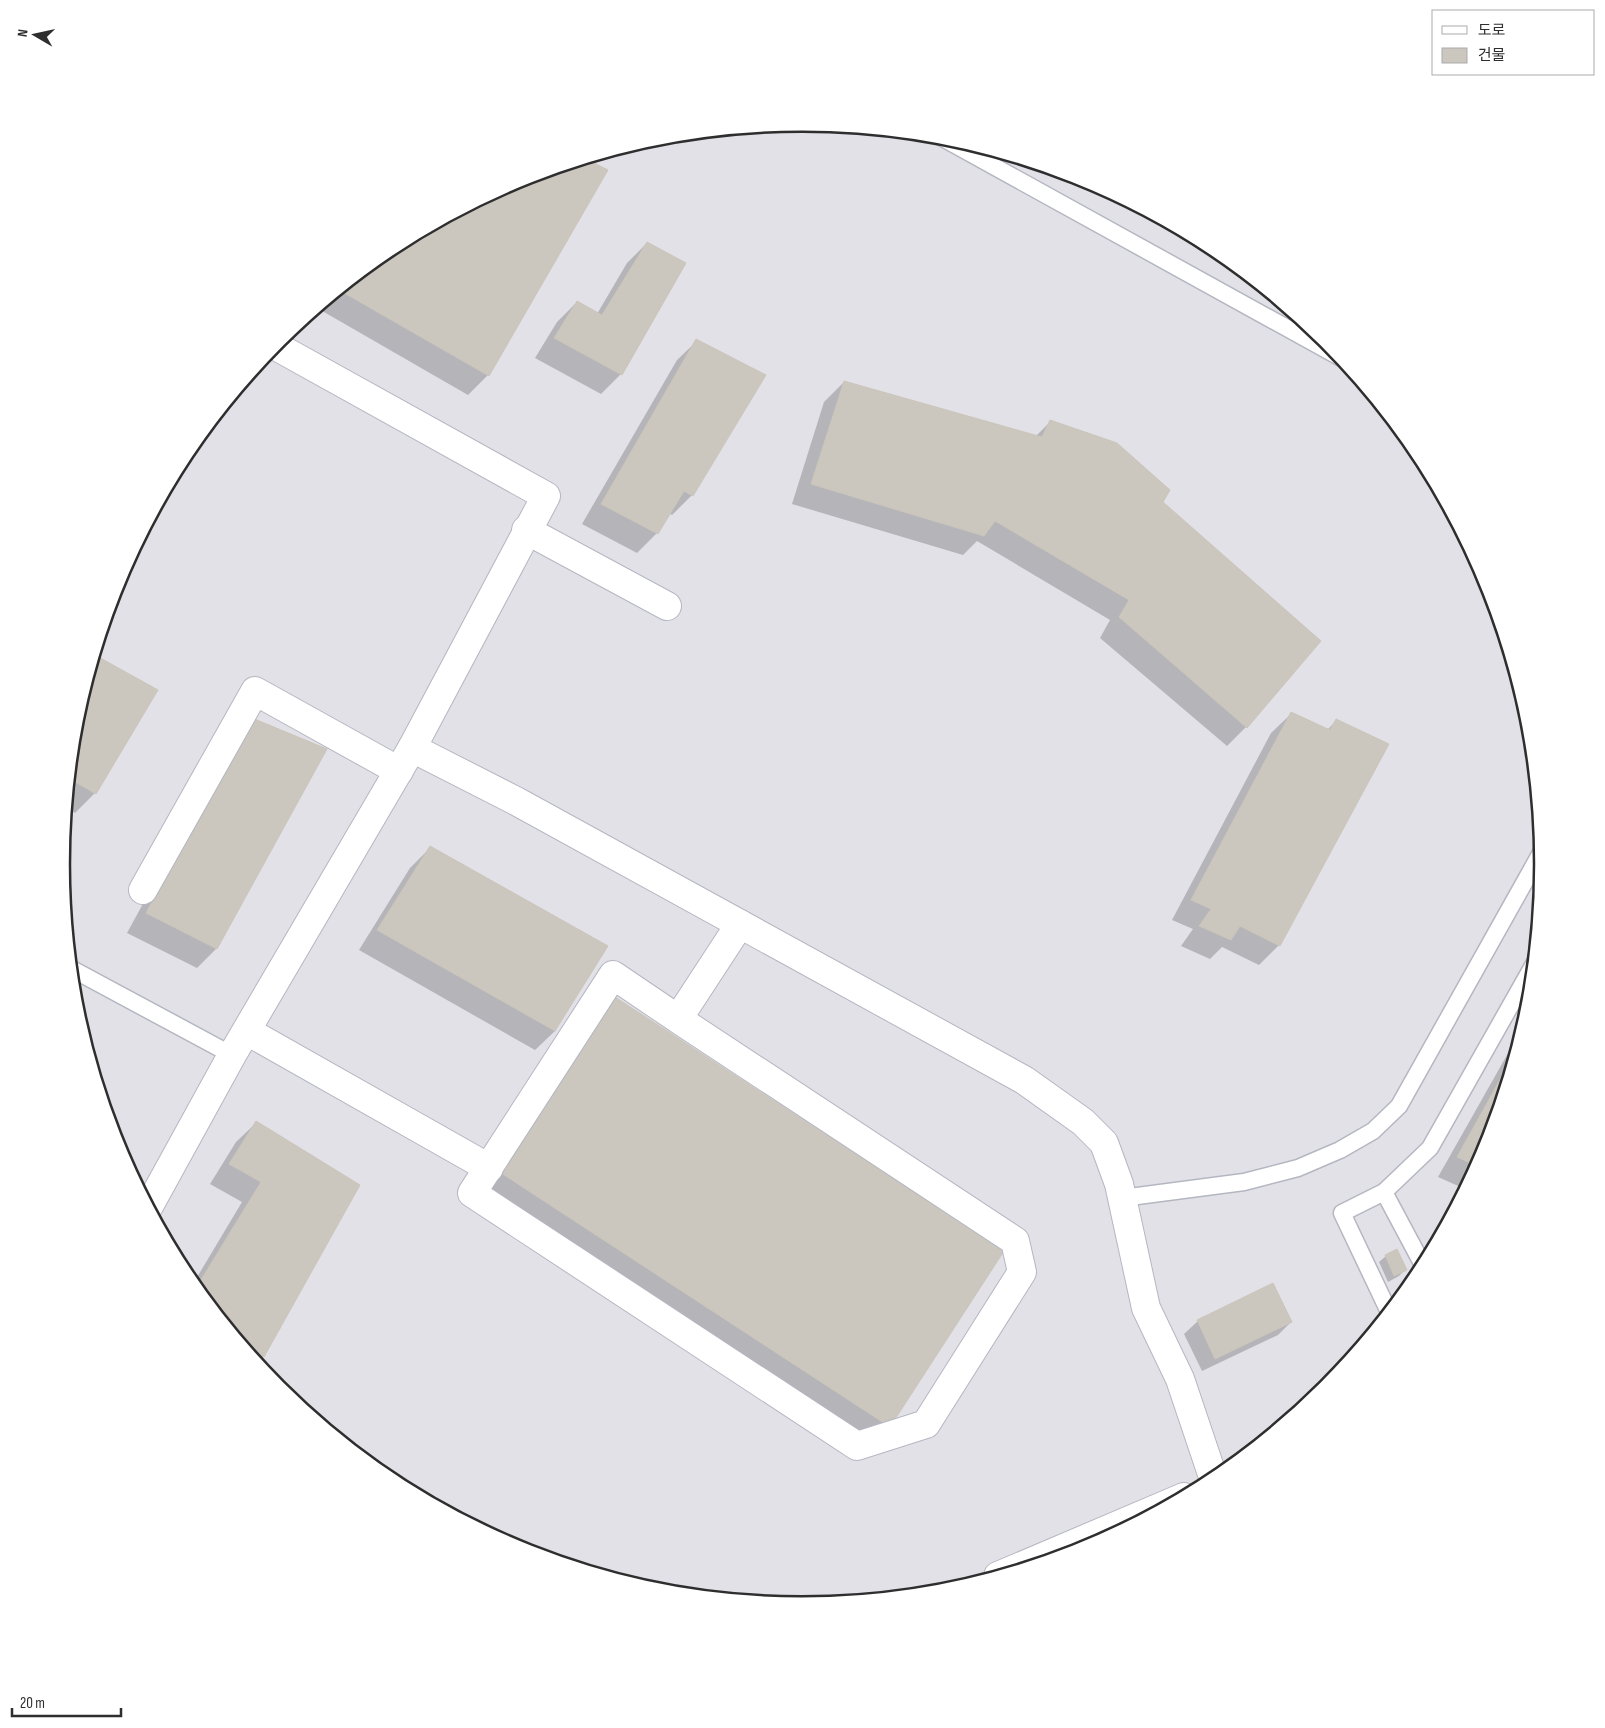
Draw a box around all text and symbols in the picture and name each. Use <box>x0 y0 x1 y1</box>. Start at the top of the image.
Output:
north arrow <box>10 10 60 60</box>
legend <box>1432 10 1595 75</box>
text: 도로 <box>1478 21 1506 40</box>
text: N <box>14 28 32 38</box>
text: 건물 <box>1478 46 1506 65</box>
scale bar <box>12 1686 121 1718</box>
text: 20 m <box>20 1694 45 1713</box>

